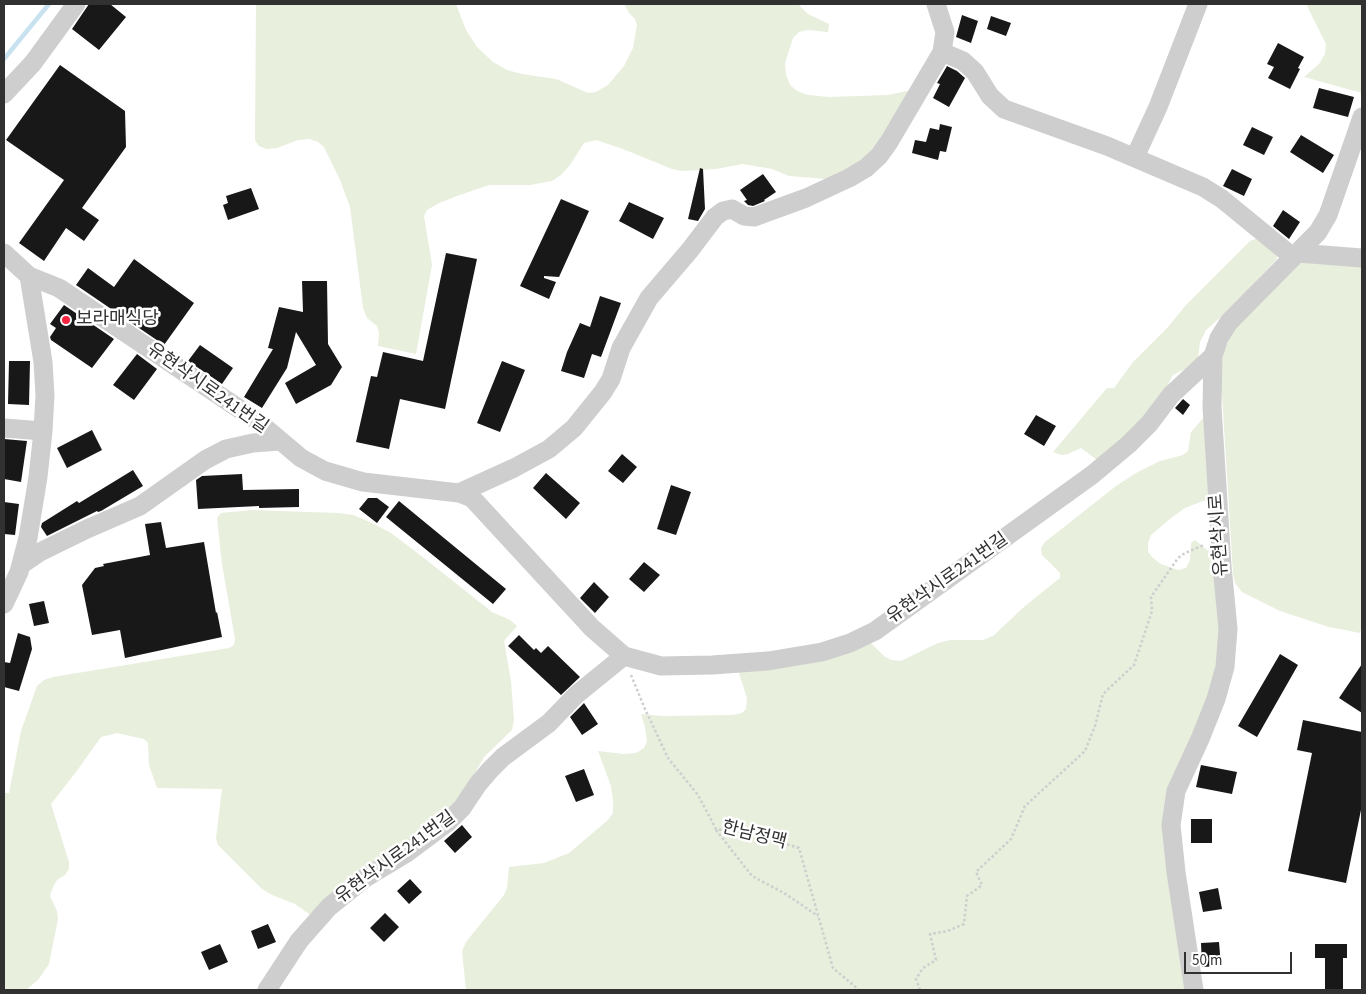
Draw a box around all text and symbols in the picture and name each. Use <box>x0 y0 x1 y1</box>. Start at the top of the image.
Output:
place label: 보라매식당 <box>76 309 159 331</box>
marker: 보라매식당 <box>60 314 72 326</box>
street label: 유현삭시로241번길 <box>142 339 272 439</box>
street label: 유현삭시로 <box>1206 493 1234 577</box>
street label: 유현삭시로241번길 <box>883 529 1013 629</box>
street label: 유현삭시로241번길 <box>332 807 460 909</box>
street label: 한남정맥 <box>719 818 789 854</box>
scale bar <box>1186 942 1294 974</box>
text: 50 m <box>1192 950 1222 971</box>

